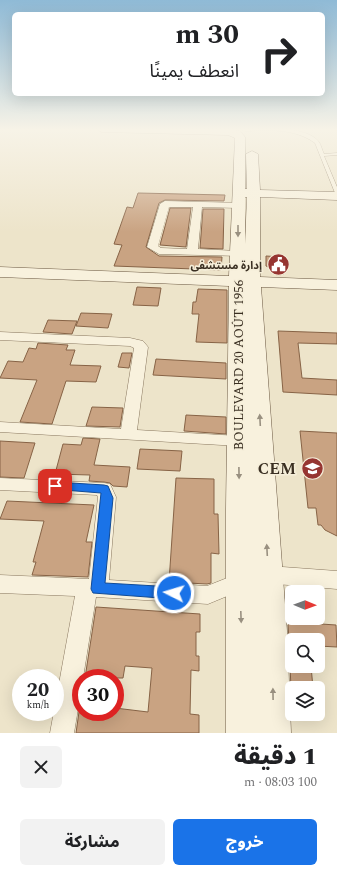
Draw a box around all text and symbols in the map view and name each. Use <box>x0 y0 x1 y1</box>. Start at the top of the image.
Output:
text: 30 m <box>175 13 239 56</box>
icon: right <box>253 28 305 80</box>
text: انعطف يمينًا <box>150 58 239 85</box>
one-way arrow <box>235 225 241 238</box>
public building icon: إدارة مستشفى <box>265 252 291 278</box>
place label: إدارة مستشفى <box>190 257 262 274</box>
street label: BOULEVARD 20 AOÛT 1956 <box>229 279 249 450</box>
one-way arrow <box>257 413 263 426</box>
school or university icon: CEM <box>299 456 325 482</box>
place label: CEM <box>258 457 296 481</box>
one-way arrow <box>236 467 242 480</box>
pin <box>38 469 72 503</box>
icon: arrive <box>44 475 66 497</box>
one-way arrow <box>264 544 271 556</box>
position arrow <box>153 572 195 614</box>
north arrow <box>285 585 325 625</box>
map controls <box>285 585 325 721</box>
one-way arrow <box>238 611 244 624</box>
button: search <box>285 633 325 673</box>
speed limit sign: 30 <box>72 669 124 721</box>
text: 20 <box>27 675 49 705</box>
button: layers <box>285 681 325 721</box>
one-way arrow <box>270 687 276 700</box>
text: km/h <box>27 697 49 713</box>
text: 1 دقيقة <box>234 739 317 775</box>
button: close <box>20 746 62 788</box>
text: 100 m · 08:03 <box>244 772 317 792</box>
button: مشاركة <box>20 819 165 865</box>
button: خروج <box>173 819 317 865</box>

